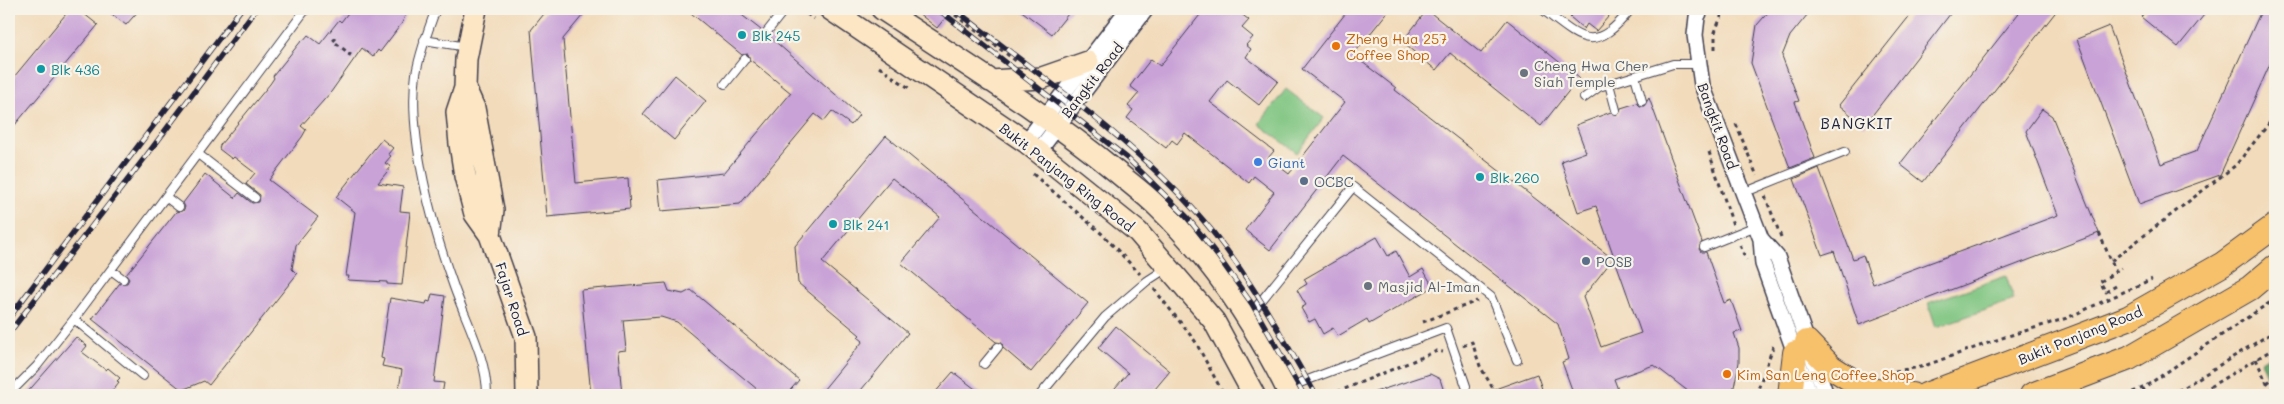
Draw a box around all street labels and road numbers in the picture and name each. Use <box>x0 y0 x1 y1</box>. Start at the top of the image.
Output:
street label: Bangkit Road <box>1057 38 1127 122</box>
street label: Bangkit Road <box>1694 80 1742 172</box>
street label: Bukit Panjang Ring Road <box>996 118 1138 236</box>
street label: Fajar Road <box>491 260 533 338</box>
street label: Bukit Panjang Road <box>2015 301 2145 369</box>

